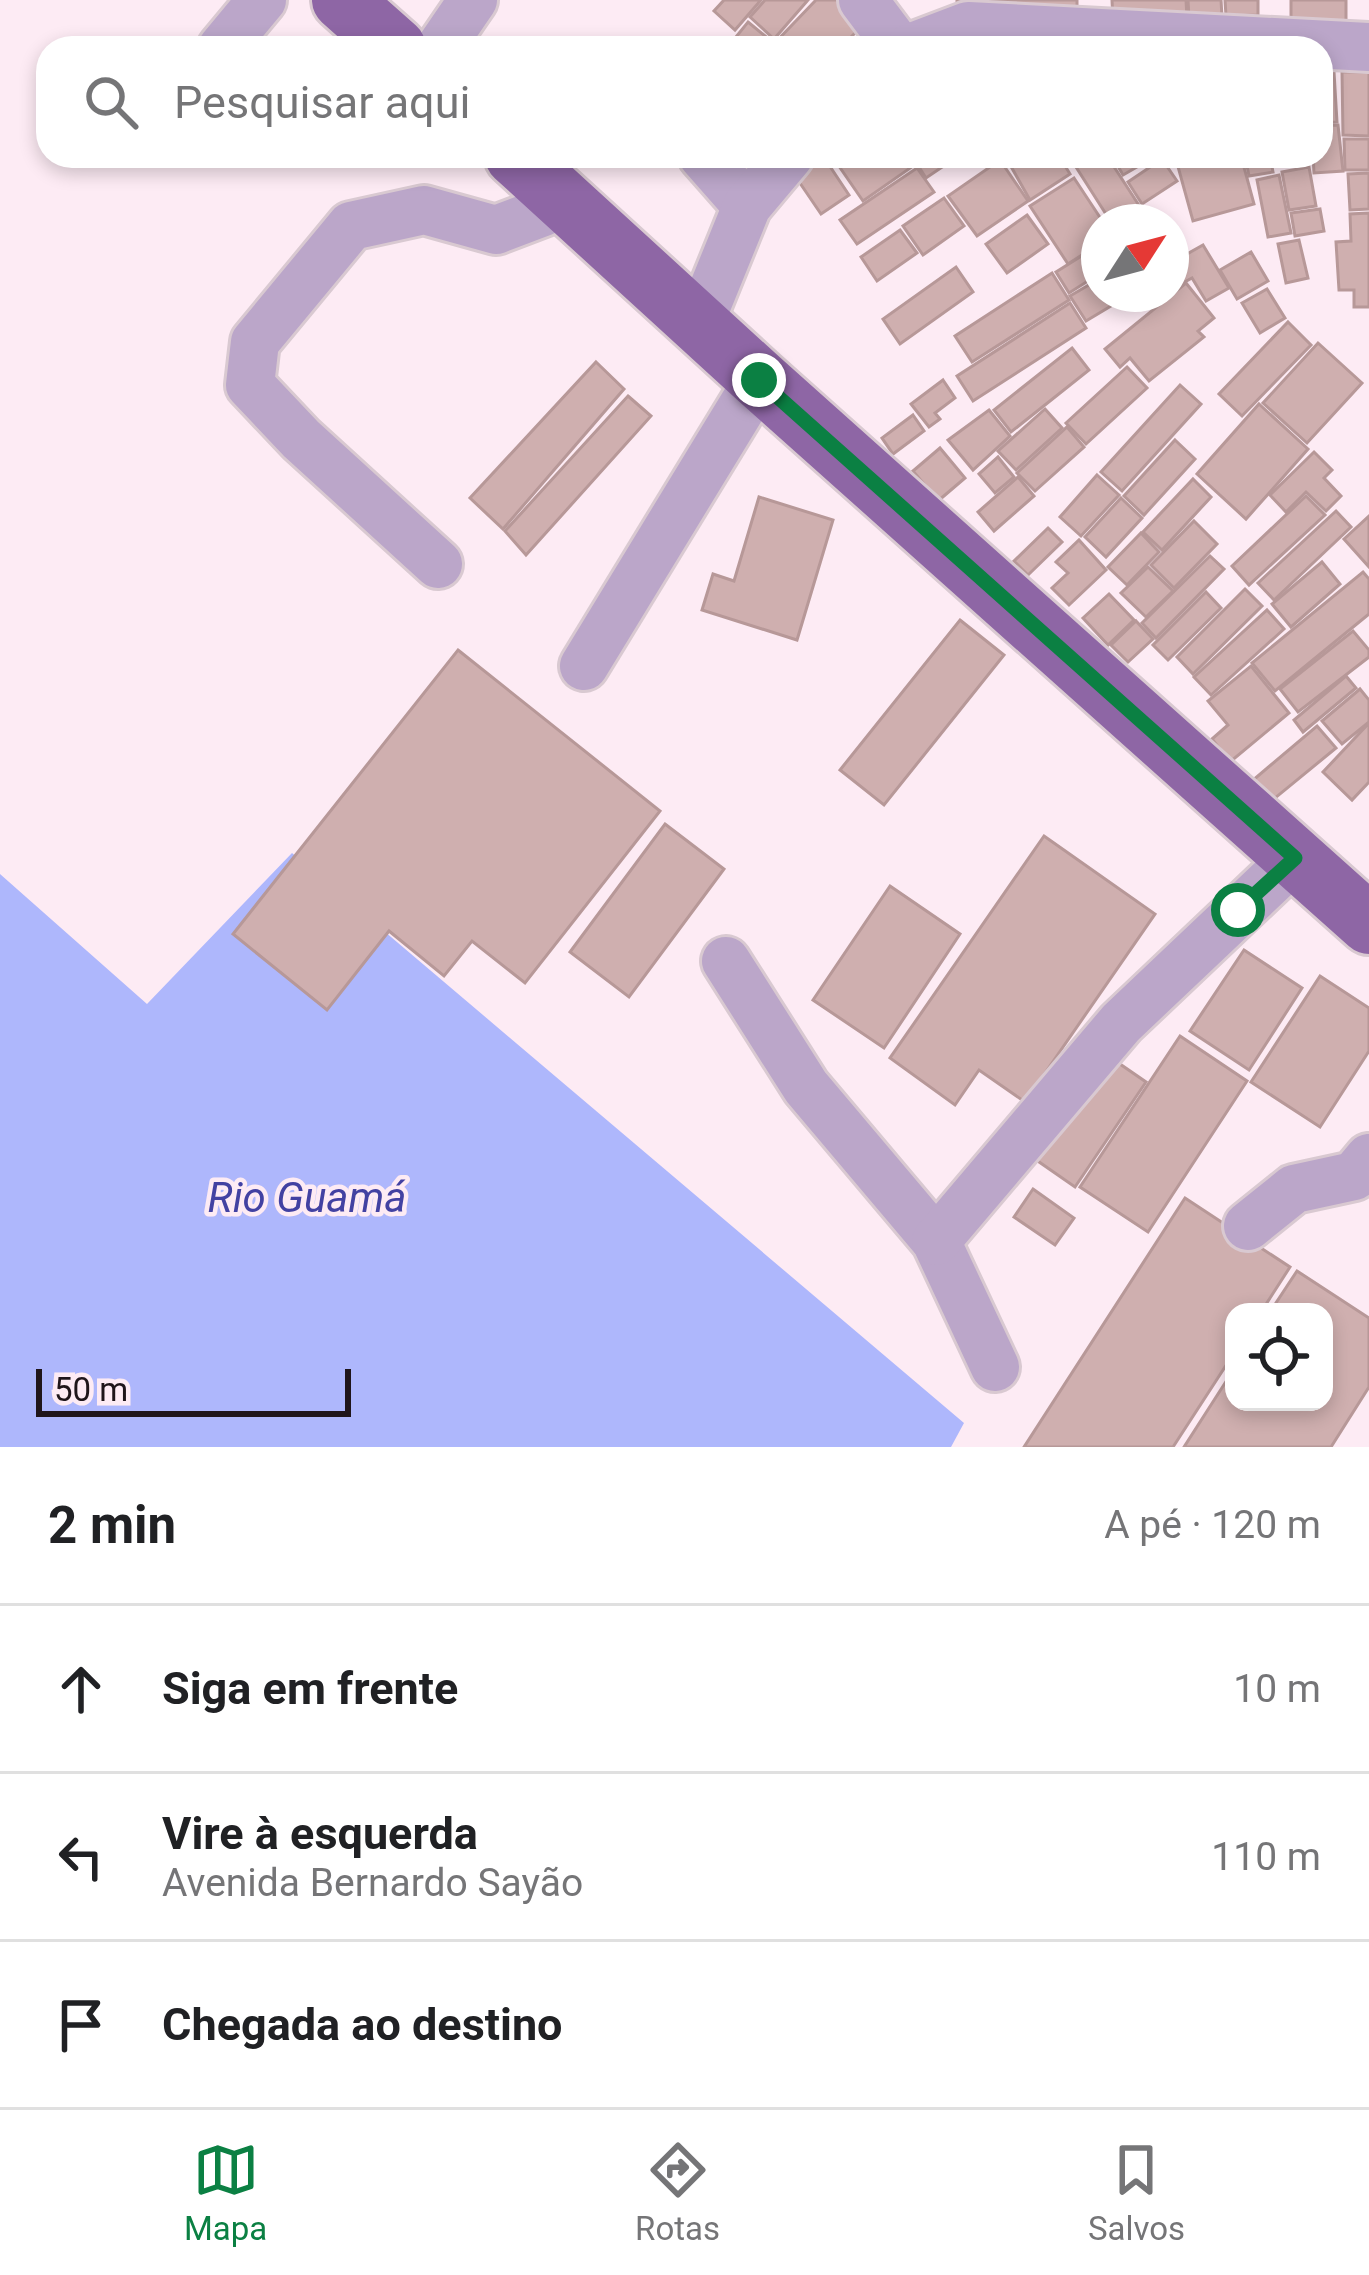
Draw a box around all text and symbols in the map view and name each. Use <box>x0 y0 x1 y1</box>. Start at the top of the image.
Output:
search box <box>36 36 1333 168</box>
icon: search <box>78 69 144 135</box>
text: Pesquisar aqui <box>174 76 470 129</box>
north arrow <box>1081 204 1189 312</box>
route end <box>732 353 786 407</box>
route start <box>1211 883 1265 937</box>
water label: Rio Guamá <box>208 1173 406 1222</box>
map controls <box>1225 1303 1333 1411</box>
button: locate <box>1225 1303 1333 1411</box>
scale bar <box>36 1363 351 1416</box>
text: 50 m <box>54 1370 128 1409</box>
text: 2 min <box>48 1496 176 1555</box>
text: A pé · 120 m <box>1104 1502 1321 1548</box>
icon: ahead <box>48 1656 114 1722</box>
text: Siga em frente <box>162 1662 458 1715</box>
text: 10 m <box>1233 1666 1321 1712</box>
text: Vire à esquerda <box>162 1807 478 1860</box>
icon: left <box>48 1824 114 1890</box>
text: 110 m <box>1211 1834 1321 1880</box>
text: Avenida Bernardo Sayão <box>162 1860 583 1906</box>
icon: arrive <box>48 1992 114 2058</box>
text: Chegada ao destino <box>162 1998 563 2051</box>
tab: Mapa <box>184 2137 267 2248</box>
tab: Rotas <box>635 2137 720 2248</box>
tab: Salvos <box>1088 2137 1185 2248</box>

